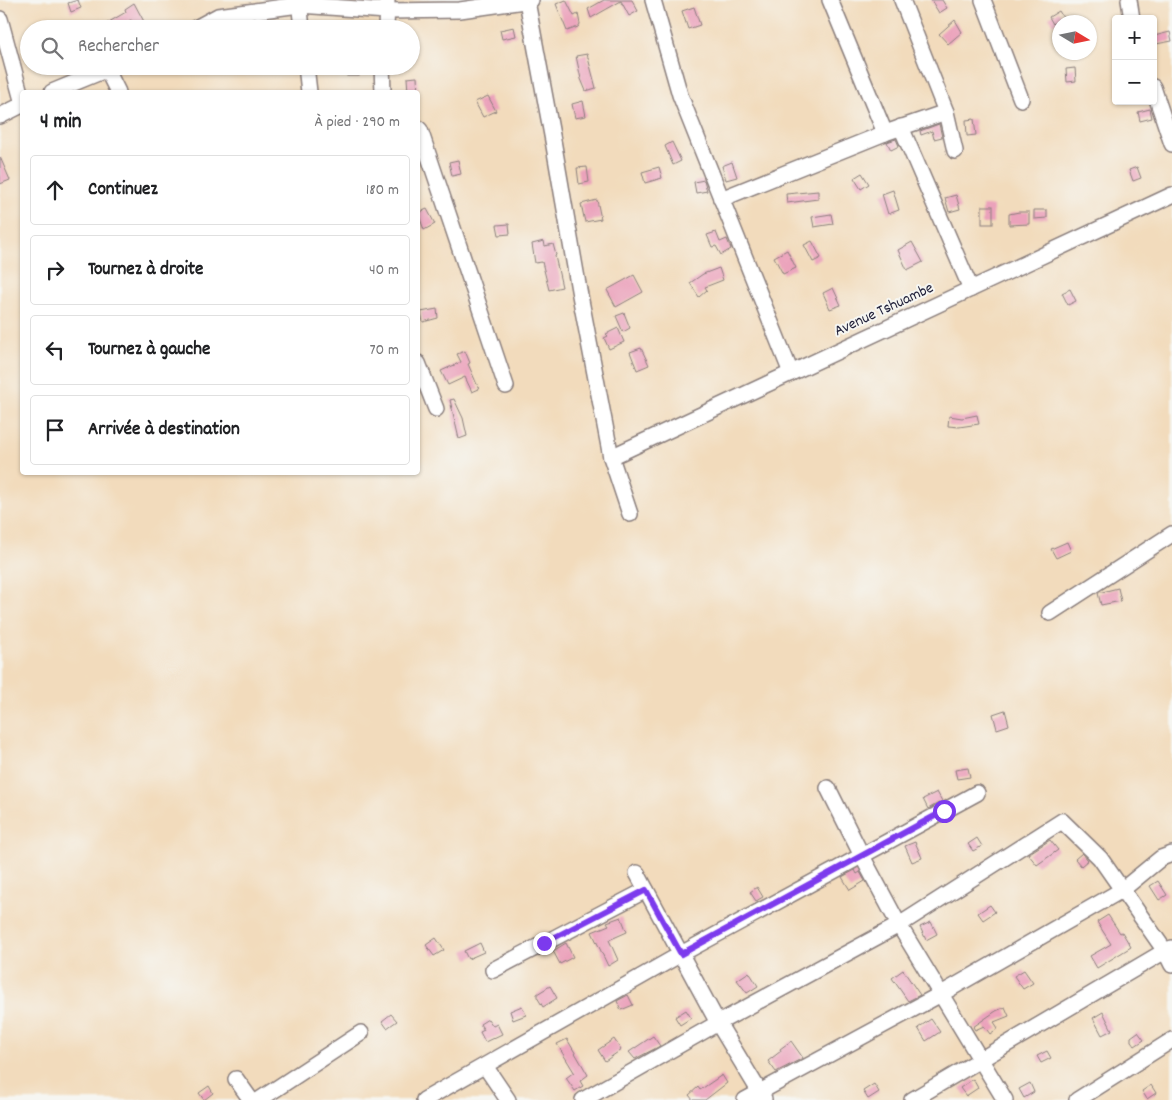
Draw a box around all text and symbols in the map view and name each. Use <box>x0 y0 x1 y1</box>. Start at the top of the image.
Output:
north arrow <box>1052 15 1097 60</box>
map controls <box>1112 15 1157 105</box>
button: + <box>1112 15 1157 60</box>
search box <box>20 20 420 75</box>
icon: search <box>38 34 66 62</box>
text: Rechercher <box>78 34 159 61</box>
button: − <box>1112 60 1157 105</box>
text: 4 min <box>40 108 82 138</box>
text: À pied · 290 m <box>315 111 400 134</box>
icon: ahead <box>41 176 69 204</box>
text: Continuez <box>88 177 158 204</box>
text: 180 m <box>366 179 399 202</box>
icon: right <box>41 256 69 284</box>
text: Tournez à droite <box>88 257 203 284</box>
text: 40 m <box>369 259 399 282</box>
street label: Avenue Tshuambe <box>831 277 937 343</box>
icon: left <box>41 336 69 364</box>
text: Tournez à gauche <box>88 337 210 364</box>
text: 70 m <box>369 339 399 362</box>
icon: arrive <box>41 416 69 444</box>
text: Arrivée à destination <box>88 417 240 444</box>
route start <box>933 800 956 823</box>
route end <box>533 932 556 955</box>

